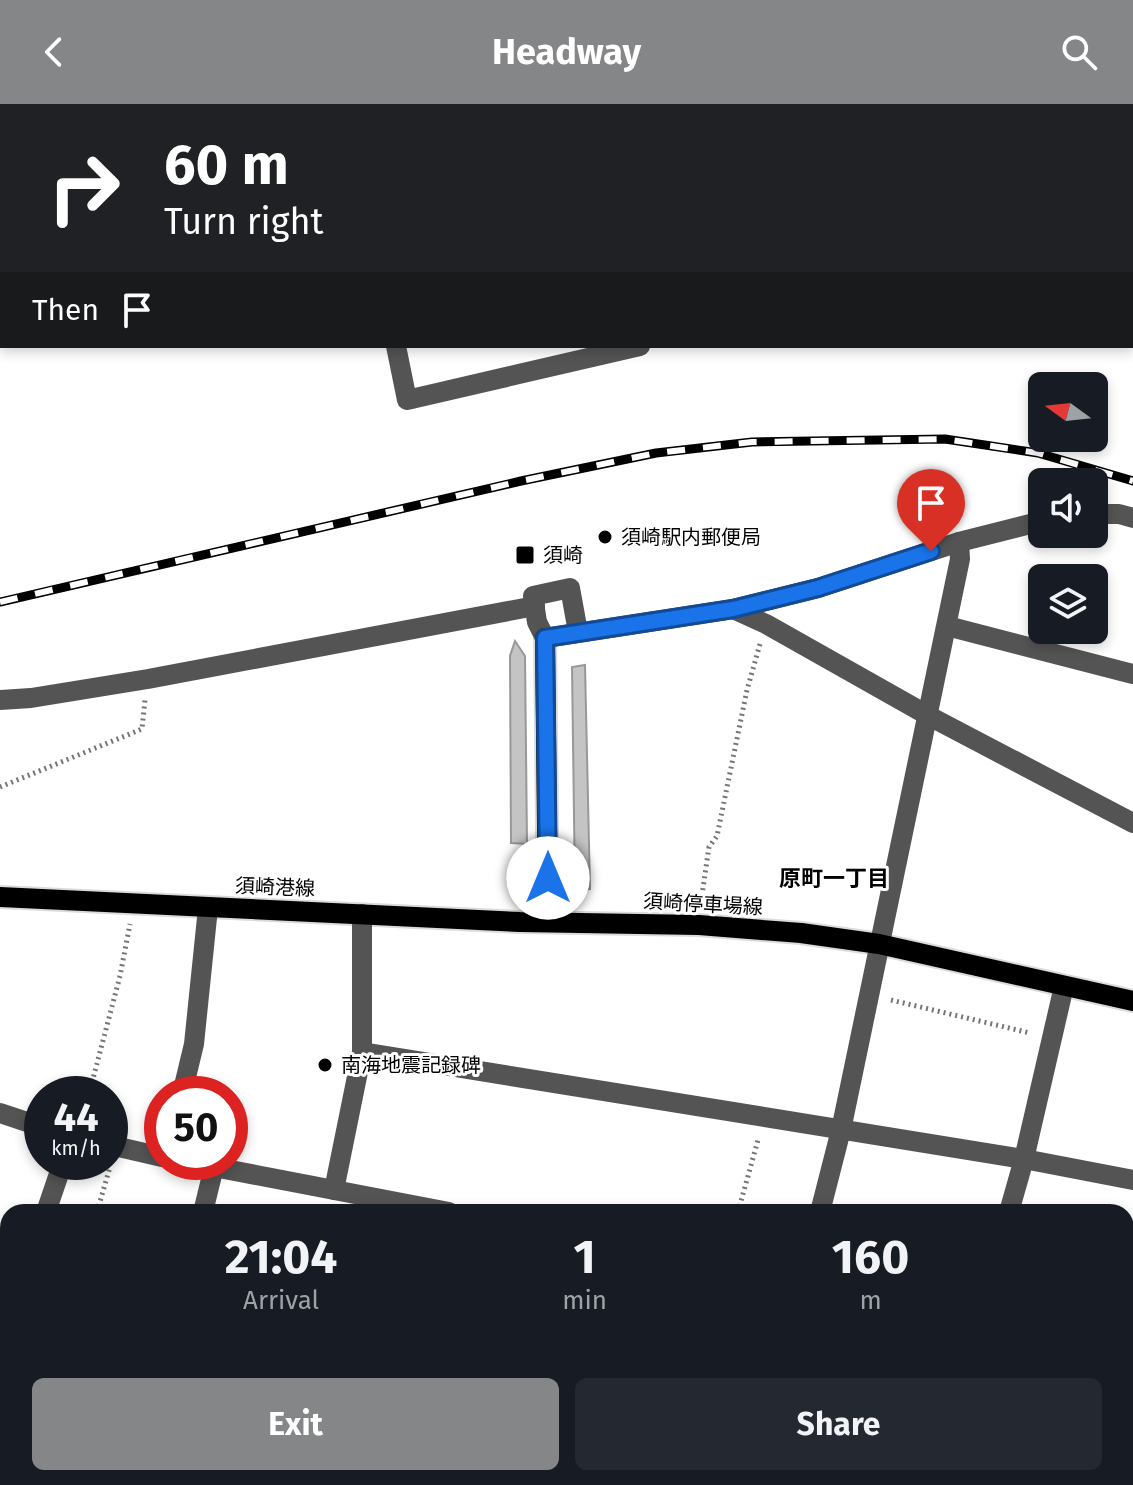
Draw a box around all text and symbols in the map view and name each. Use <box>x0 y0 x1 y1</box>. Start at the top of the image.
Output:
icon: back <box>32 30 76 74</box>
text: Headway <box>492 30 641 74</box>
icon: search <box>1057 30 1101 74</box>
text: 60 m <box>164 132 289 199</box>
icon: right <box>32 136 136 240</box>
text: Turn right <box>164 200 324 244</box>
icon: arrive <box>115 288 159 332</box>
text: Then <box>32 292 99 328</box>
north arrow <box>1028 372 1108 452</box>
map controls <box>1028 372 1108 644</box>
button: sound <box>1028 468 1108 548</box>
pin <box>897 469 965 551</box>
icon: arrive <box>909 481 953 525</box>
place label: 須崎駅内郵便局 <box>621 525 761 549</box>
marker: 須崎駅内郵便局 <box>596 528 614 546</box>
place label: 須崎 <box>543 543 583 567</box>
marker: 須崎 <box>514 544 536 566</box>
button: layers <box>1028 564 1108 644</box>
position arrow <box>506 836 590 920</box>
district label: 原町一丁目 <box>779 865 889 892</box>
street label: 須崎港線 <box>235 874 315 900</box>
street label: 須崎停車場線 <box>642 889 764 919</box>
place label: 南海地震記録碑 <box>341 1053 481 1077</box>
marker: 南海地震記録碑 <box>316 1056 334 1074</box>
speed limit sign: 50 <box>144 1076 248 1180</box>
text: 44 <box>53 1094 99 1142</box>
text: km/h <box>51 1136 101 1160</box>
text: 21:04 <box>225 1228 338 1286</box>
text: 1 <box>574 1228 596 1286</box>
text: 160 <box>832 1228 909 1286</box>
text: Arrival <box>243 1285 319 1316</box>
text: min <box>562 1285 607 1316</box>
text: m <box>859 1285 882 1316</box>
button: Exit <box>32 1378 559 1470</box>
button: Share <box>575 1378 1102 1470</box>

